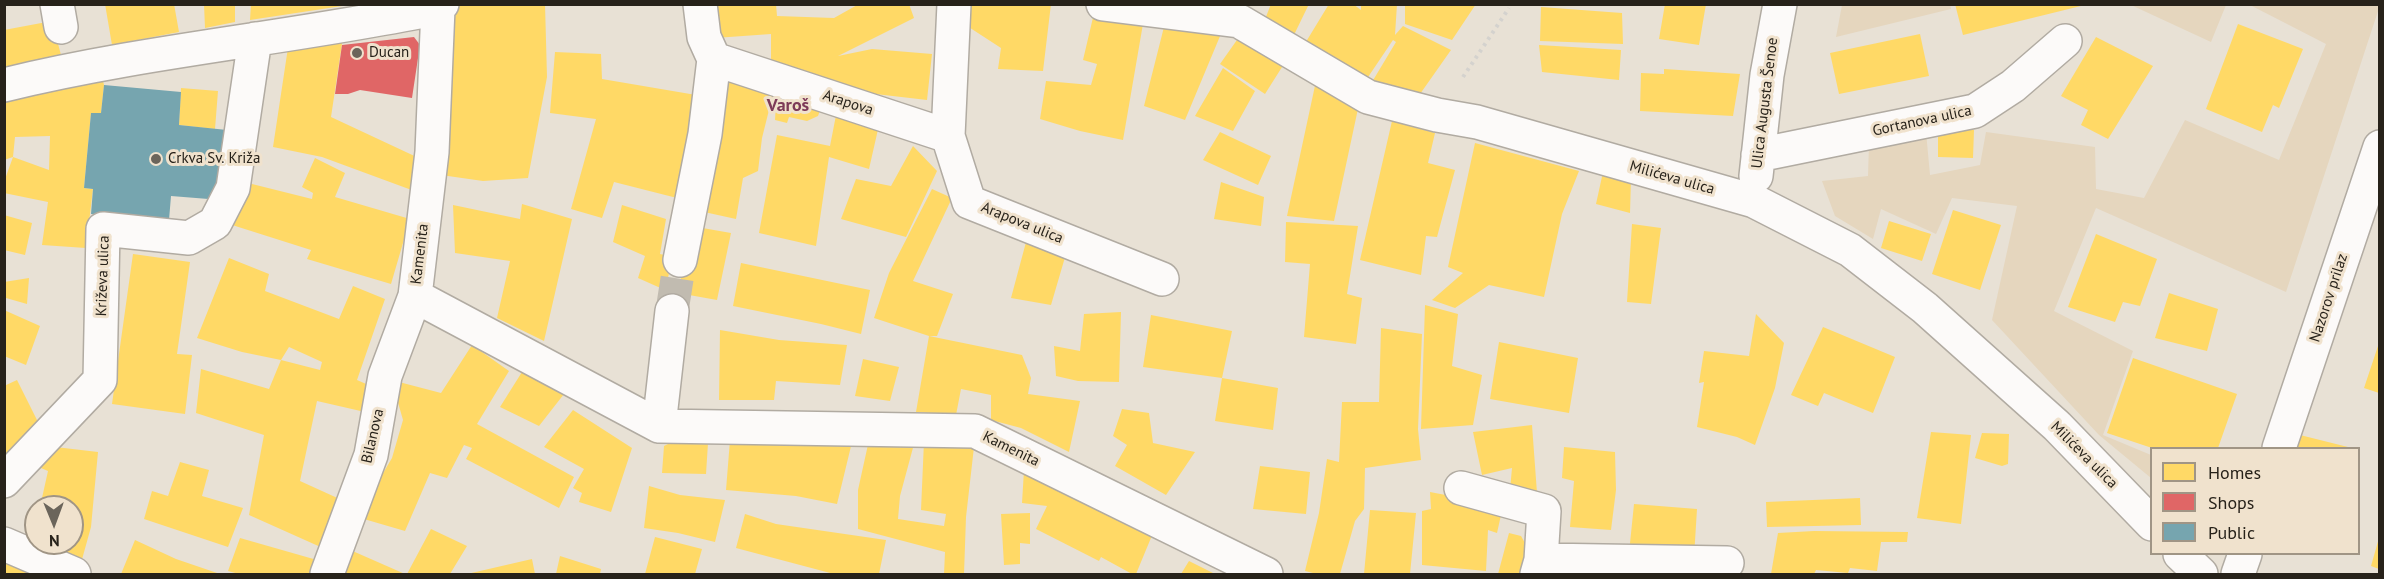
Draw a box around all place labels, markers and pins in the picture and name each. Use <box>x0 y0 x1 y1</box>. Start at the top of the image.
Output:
place label: Ducan <box>369 44 409 62</box>
marker: Ducan <box>350 46 364 60</box>
place label: Crkva Sv. Križa <box>168 150 260 168</box>
marker: Crkva Sv. Križa <box>149 152 163 166</box>

